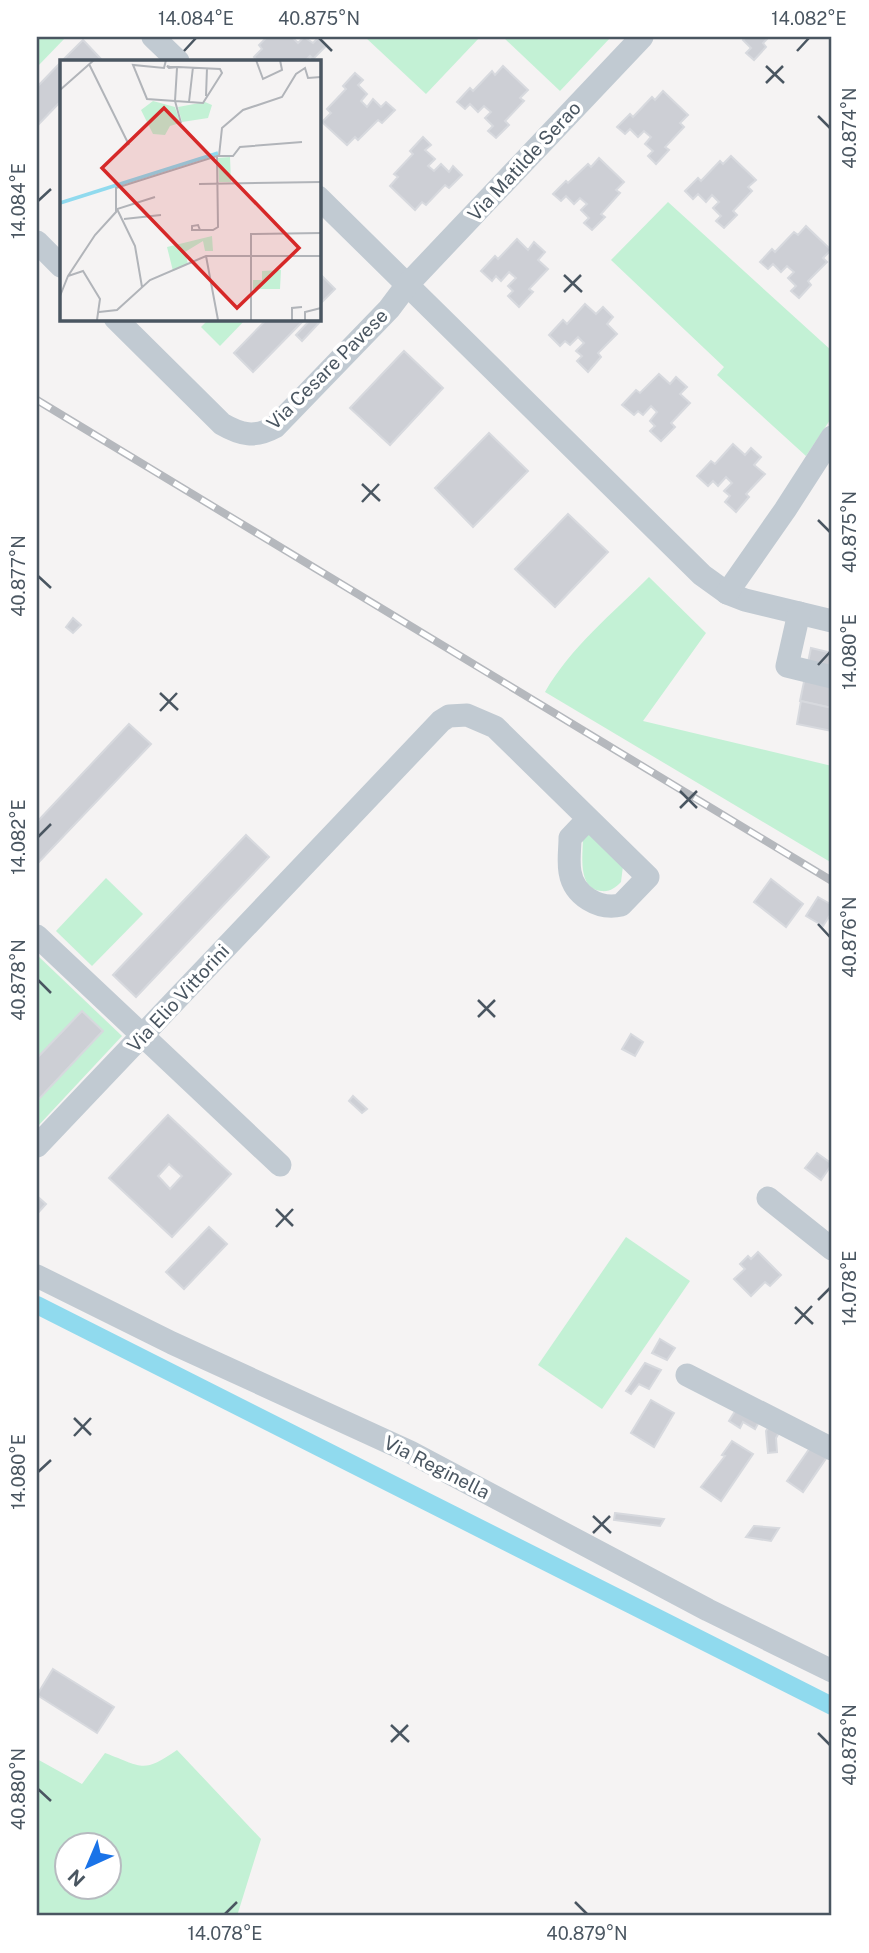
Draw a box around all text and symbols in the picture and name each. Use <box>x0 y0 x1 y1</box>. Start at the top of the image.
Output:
text: 14.084°E <box>158 8 234 29</box>
text: 40.875°N <box>278 8 360 29</box>
text: 14.082°E <box>771 8 847 29</box>
inset map <box>60 60 320 320</box>
text: 40.874°N <box>839 87 860 169</box>
street label: Via Matilde Serao <box>463 97 585 225</box>
text: 14.084°E <box>8 163 29 239</box>
street label: Via Cesare Pavese <box>262 304 392 434</box>
text: 40.875°N <box>839 491 860 573</box>
text: 40.877°N <box>8 535 29 617</box>
text: 14.080°E <box>839 614 860 690</box>
text: 14.082°E <box>8 799 29 875</box>
text: 40.876°N <box>839 896 860 978</box>
text: 40.878°N <box>8 939 29 1021</box>
street label: Via Elio Vittorini <box>123 940 233 1056</box>
text: 14.078°E <box>839 1251 860 1326</box>
street label: Via Reginella <box>380 1431 494 1503</box>
text: 14.080°E <box>8 1434 29 1510</box>
text: 40.878°N <box>839 1704 860 1786</box>
text: 40.880°N <box>8 1748 29 1830</box>
north arrow <box>52 1830 122 1900</box>
text: N <box>63 1865 89 1891</box>
text: 14.078°E <box>188 1923 263 1944</box>
text: 40.879°N <box>546 1923 628 1944</box>

